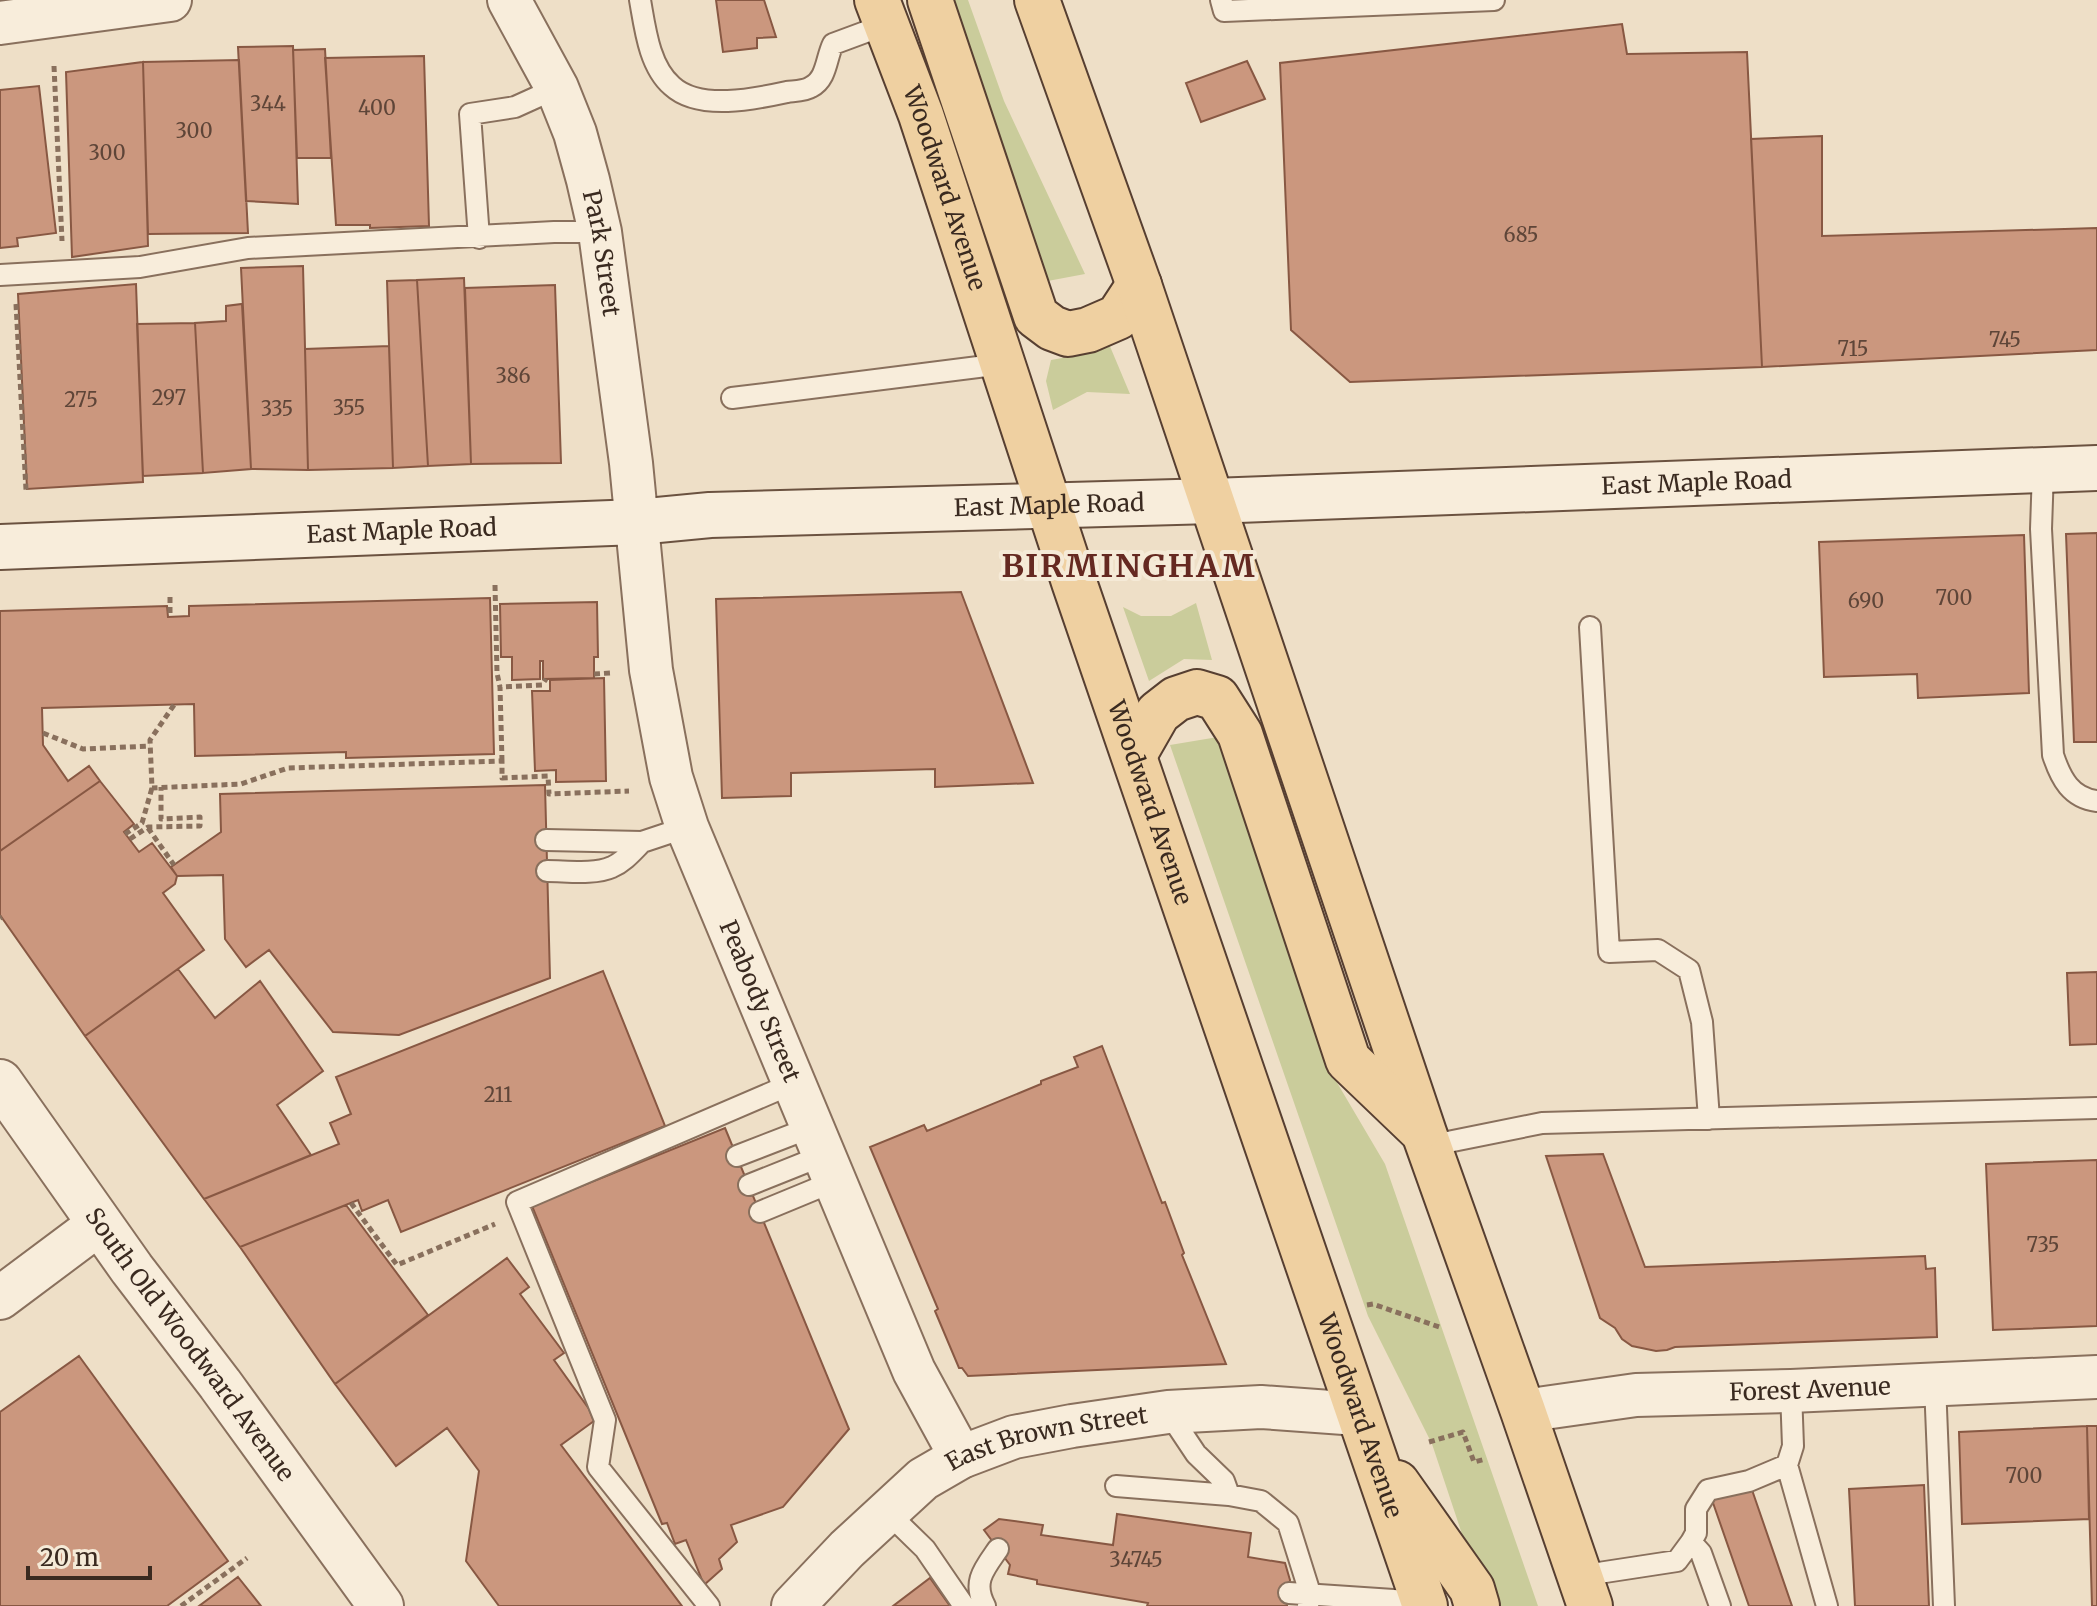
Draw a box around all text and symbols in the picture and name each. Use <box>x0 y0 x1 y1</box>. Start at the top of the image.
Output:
street label: Woodward Avenue <box>896 80 993 294</box>
house number: 344 <box>250 91 286 116</box>
house number: 400 <box>358 95 396 120</box>
house number: 300 <box>175 118 213 143</box>
house number: 300 <box>88 140 126 165</box>
street label: Park Street <box>576 187 627 319</box>
house number: 685 <box>1504 222 1538 247</box>
house number: 745 <box>1989 327 2021 352</box>
house number: 715 <box>1837 336 1869 361</box>
house number: 386 <box>495 363 531 388</box>
house number: 297 <box>152 385 186 410</box>
house number: 275 <box>64 387 98 412</box>
house number: 355 <box>333 395 365 420</box>
house number: 335 <box>261 396 293 421</box>
street label: East Maple Road <box>1601 463 1793 501</box>
street label: East Maple Road <box>953 487 1145 523</box>
street label: East Maple Road <box>306 512 498 550</box>
district label: BIRMINGHAM <box>1001 546 1257 586</box>
house number: 700 <box>1936 585 1972 610</box>
house number: 690 <box>1848 588 1884 613</box>
street label: Woodward Avenue <box>1100 695 1200 909</box>
street label: Peabody Street <box>713 915 808 1087</box>
house number: 211 <box>484 1082 512 1107</box>
street label: South Old Woodward Avenue <box>79 1201 302 1487</box>
house number: 735 <box>2026 1232 2060 1257</box>
street label: Woodward Avenue <box>1311 1308 1410 1522</box>
street label: Forest Avenue <box>1729 1370 1891 1408</box>
street label: East Brown Street <box>940 1399 1150 1478</box>
house number: 700 <box>2006 1463 2042 1488</box>
scale bar <box>28 1530 150 1580</box>
text: 20 m <box>40 1542 99 1573</box>
house number: 34745 <box>1109 1547 1163 1572</box>

